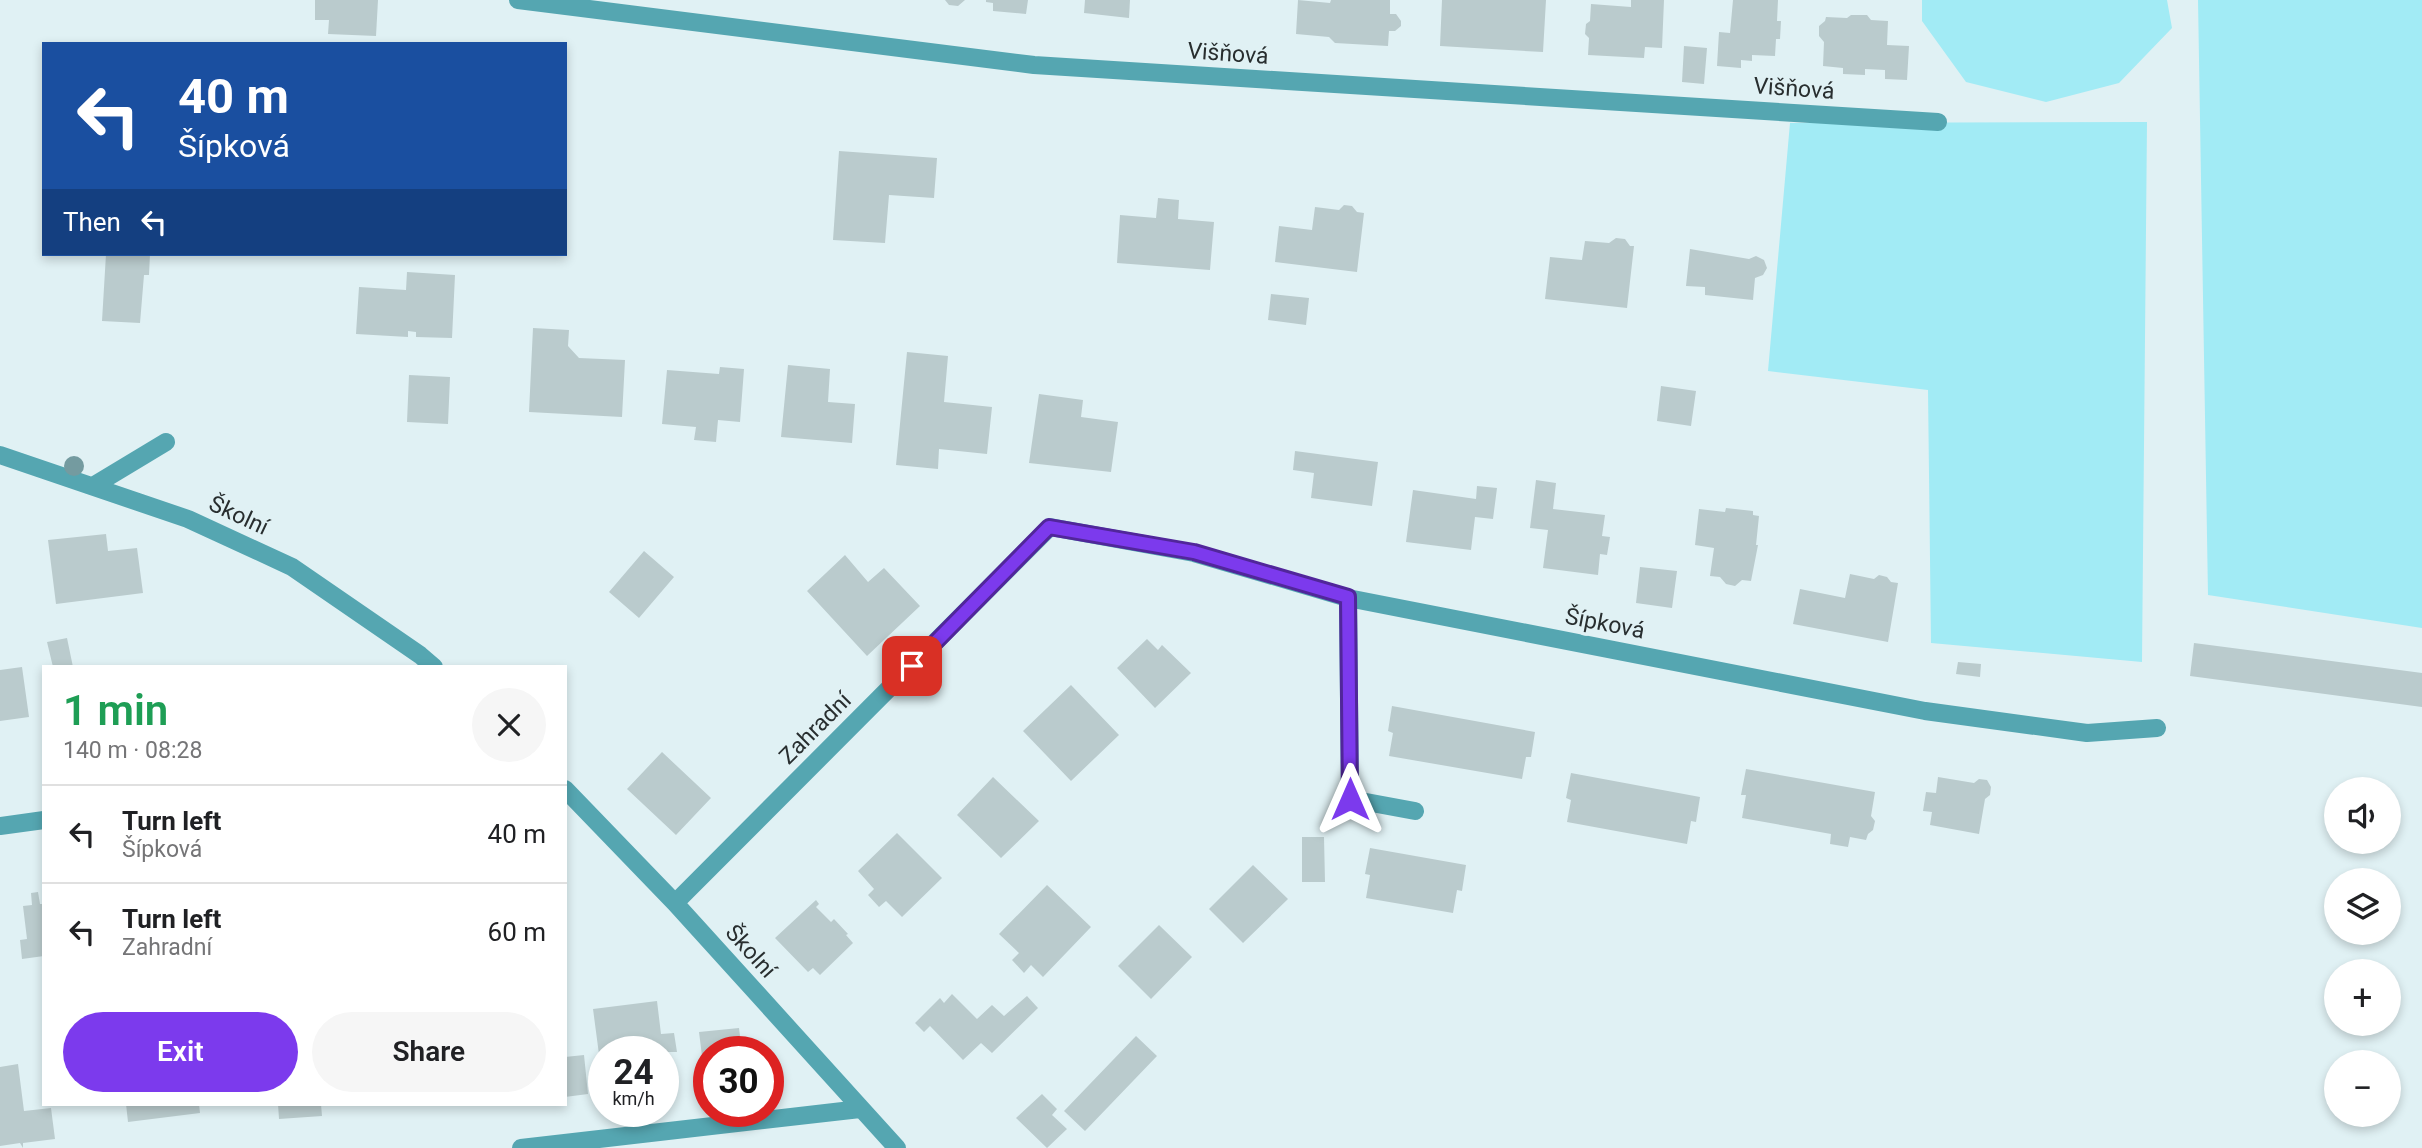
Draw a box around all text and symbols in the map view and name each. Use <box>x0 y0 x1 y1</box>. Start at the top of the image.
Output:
street label: Višňová <box>1186 37 1269 70</box>
text: 40 m <box>178 68 289 125</box>
icon: left <box>63 70 154 161</box>
street label: Višňová <box>1752 72 1835 105</box>
text: Šípková <box>178 127 290 165</box>
icon: left <box>135 203 173 241</box>
text: Then <box>63 207 121 237</box>
street label: Školní <box>205 489 274 541</box>
street label: Šípková <box>1563 602 1647 644</box>
pin <box>882 636 942 696</box>
icon: arrive <box>893 647 931 685</box>
text: 1 min <box>63 686 168 735</box>
street label: Zahradní <box>774 686 858 770</box>
button: close <box>472 688 546 762</box>
text: 140 m · 08:28 <box>63 737 202 764</box>
position arrow <box>1313 762 1387 836</box>
map controls <box>2324 777 2401 1127</box>
button: sound <box>2324 777 2401 854</box>
text: Turn left <box>122 806 221 836</box>
icon: left <box>63 815 101 853</box>
text: 40 m <box>488 819 546 849</box>
text: Šípková <box>122 836 202 863</box>
button: layers <box>2324 868 2401 945</box>
text: Turn left <box>122 904 221 934</box>
icon: left <box>63 913 101 951</box>
text: 60 m <box>488 917 546 947</box>
street label: Školní <box>720 918 783 985</box>
text: Zahradní <box>122 934 212 961</box>
button: + <box>2324 959 2401 1036</box>
button: Exit <box>63 1012 298 1092</box>
button: Share <box>312 1012 546 1092</box>
speed limit sign: 30 <box>693 1036 784 1127</box>
button: − <box>2324 1050 2401 1127</box>
text: 24 <box>613 1052 654 1093</box>
text: km/h <box>612 1088 655 1109</box>

